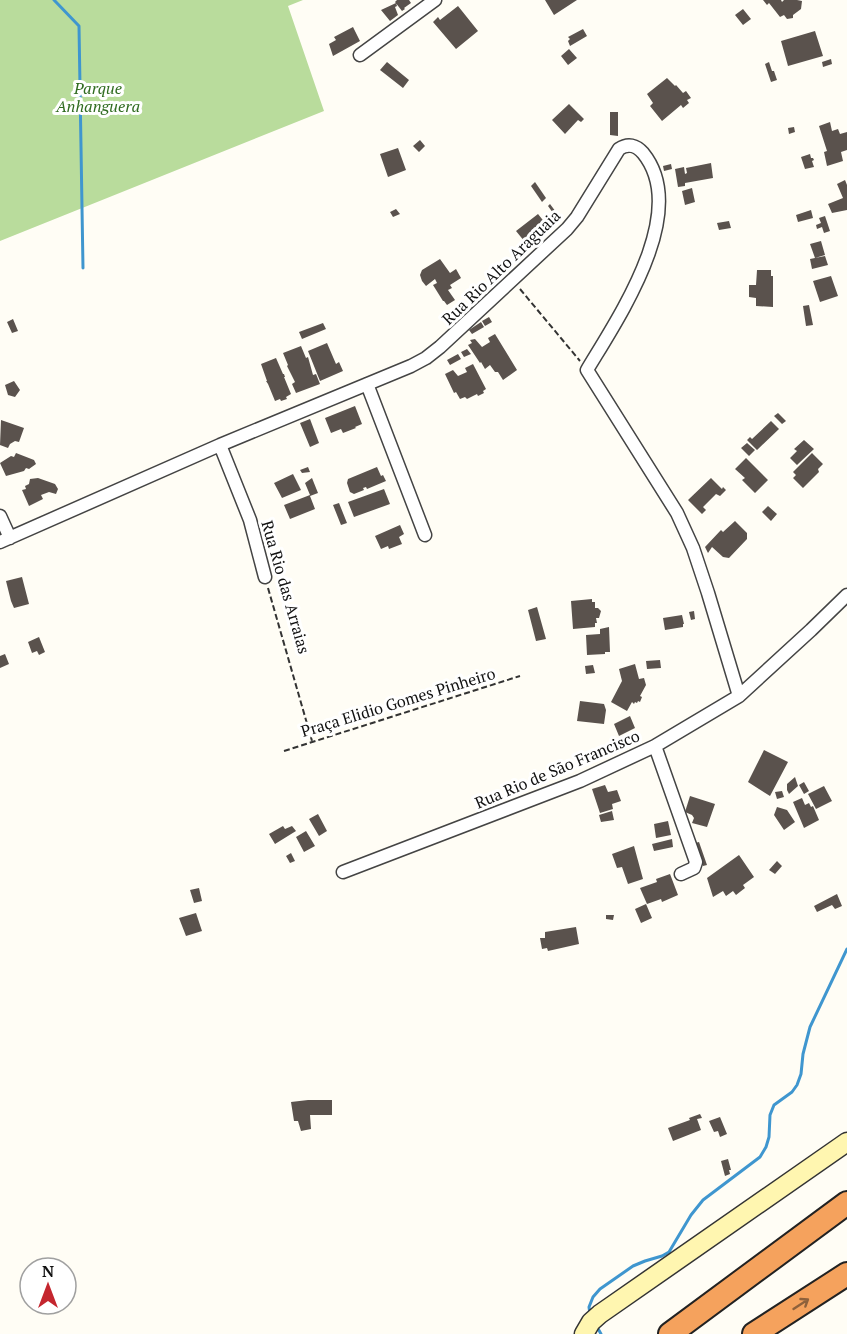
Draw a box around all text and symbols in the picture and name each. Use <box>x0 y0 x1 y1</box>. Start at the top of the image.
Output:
park label: Parque Anhanguera <box>55 77 140 117</box>
street label: Rua Rio Alto Araguaia <box>437 205 565 329</box>
street label: Rua Rio das Arraias <box>256 518 316 656</box>
street label: Praça Elidio Gomes Pinheiro <box>298 662 498 742</box>
street label: Rua Rio de São Francisco <box>471 724 643 814</box>
north arrow <box>18 1256 78 1316</box>
text: N <box>42 1260 54 1282</box>
one-way arrow <box>792 1298 808 1310</box>

